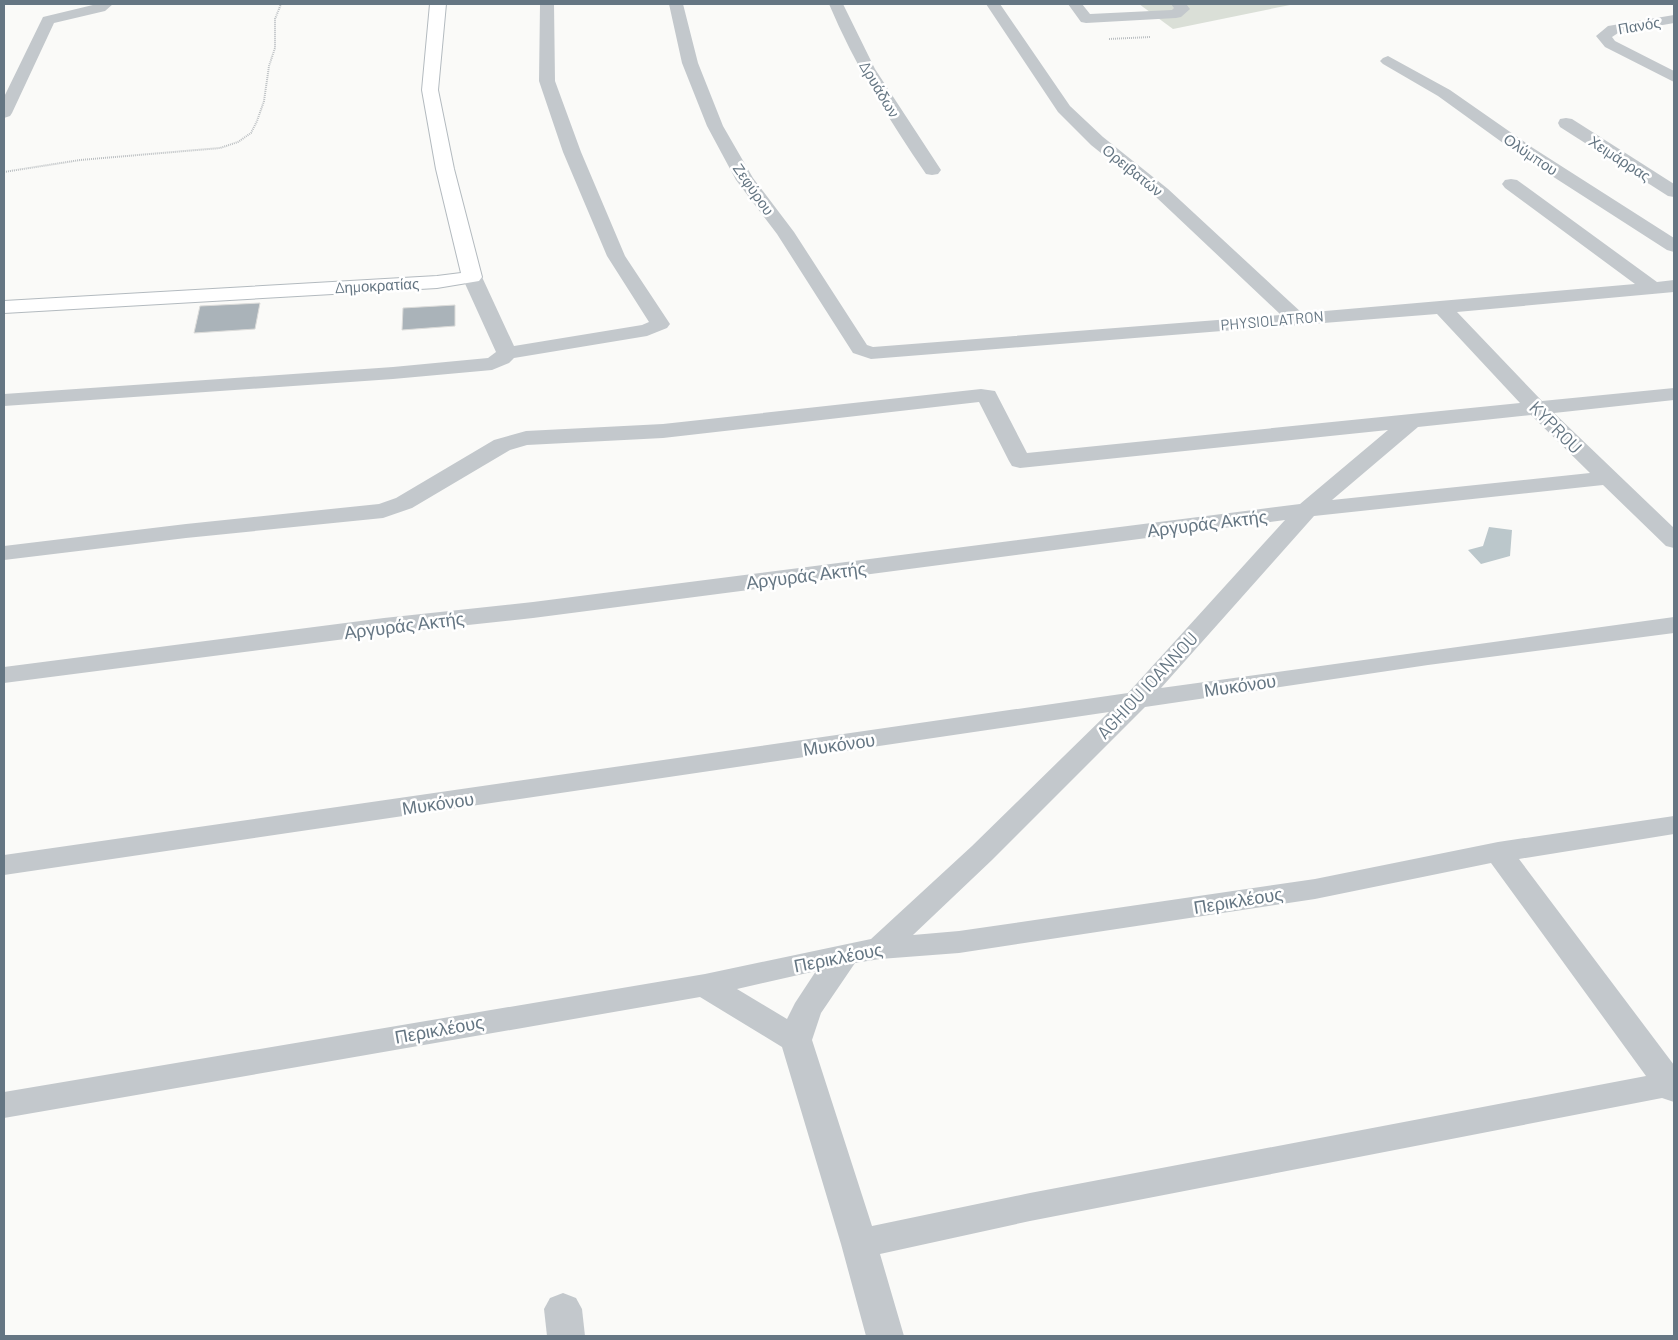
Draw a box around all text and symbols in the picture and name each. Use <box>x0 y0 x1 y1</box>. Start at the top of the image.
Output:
street label: Πανός <box>1616 12 1662 38</box>
street label: Δρυάδων <box>856 58 904 120</box>
street label: Ολύμπου <box>1501 129 1561 179</box>
street label: Χειμάρρας <box>1586 131 1654 185</box>
street label: Ορειβατών <box>1099 140 1167 200</box>
street label: Ζεφύρου <box>730 160 778 218</box>
street label: Δημοκρατίας <box>334 274 420 296</box>
street label: PHYSIOLATRON <box>1220 307 1324 333</box>
street label: KYPROU <box>1525 396 1587 458</box>
street label: Αργυράς Ακτής <box>1146 505 1269 541</box>
street label: Αργυράς Ακτής <box>745 557 868 593</box>
street label: Αργυράς Ακτής <box>343 607 466 643</box>
street label: AGHIOU IOANNOU <box>1092 627 1202 743</box>
street label: Μυκόνου <box>1203 669 1277 701</box>
street label: Μυκόνου <box>802 728 876 760</box>
street label: Μυκόνου <box>401 787 475 819</box>
street label: Περικλέους <box>1192 882 1284 918</box>
street label: Περικλέους <box>792 938 884 976</box>
street label: Περικλέους <box>393 1010 485 1048</box>

